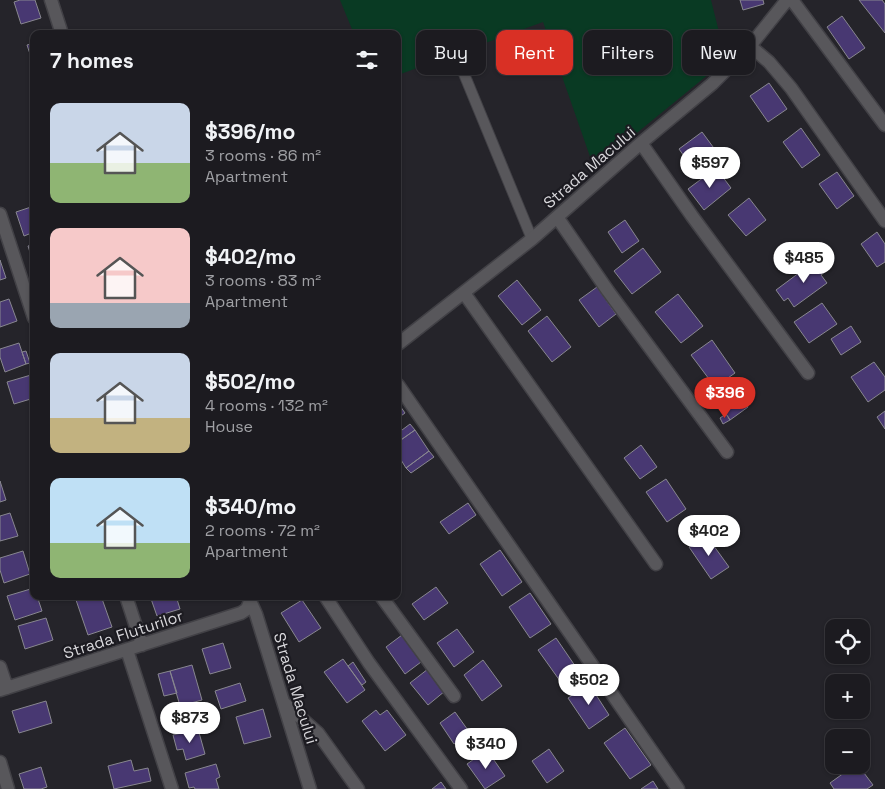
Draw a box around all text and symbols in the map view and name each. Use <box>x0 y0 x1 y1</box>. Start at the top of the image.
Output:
chip: Buy <box>416 30 486 75</box>
chip: Rent <box>496 30 573 75</box>
chip: Filters <box>583 30 672 75</box>
chip: New <box>682 30 755 75</box>
icon: filters <box>353 46 381 74</box>
text: 7 homes <box>50 47 134 74</box>
text: $396/mo <box>205 118 295 145</box>
street label: Strada Macului <box>539 122 640 213</box>
icon: home <box>90 123 150 183</box>
text: 3 rooms · 86 m² <box>205 145 321 166</box>
pin: $597 <box>680 146 740 189</box>
text: $597 <box>691 152 729 173</box>
text: Apartment <box>205 166 288 187</box>
pin: $485 <box>774 242 834 284</box>
text: $402/mo <box>205 243 296 270</box>
text: $485 <box>784 247 824 268</box>
icon: home <box>90 248 150 308</box>
text: 3 rooms · 83 m² <box>205 270 321 291</box>
text: Apartment <box>205 291 288 312</box>
text: $502/mo <box>205 368 295 395</box>
icon: home <box>90 373 150 433</box>
pin: $396 <box>695 376 755 419</box>
text: $396 <box>705 382 745 403</box>
text: 4 rooms · 132 m² <box>205 395 328 416</box>
text: House <box>205 416 253 437</box>
text: $340/mo <box>205 493 296 520</box>
icon: home <box>90 498 150 558</box>
pin: $402 <box>679 514 739 557</box>
text: 2 rooms · 72 m² <box>205 520 320 541</box>
text: $402 <box>689 520 729 541</box>
text: Apartment <box>205 541 288 562</box>
street label: Strada Fluturilor <box>61 605 186 664</box>
map controls <box>825 619 870 774</box>
button: locate <box>825 619 870 664</box>
street label: Strada Macului <box>269 630 322 746</box>
pin: $502 <box>559 664 619 706</box>
text: $502 <box>569 669 609 690</box>
button: + <box>825 674 870 719</box>
pin: $873 <box>160 702 220 744</box>
text: $873 <box>171 707 209 728</box>
pin: $340 <box>456 728 516 770</box>
button: − <box>825 729 870 774</box>
text: $340 <box>466 733 506 754</box>

